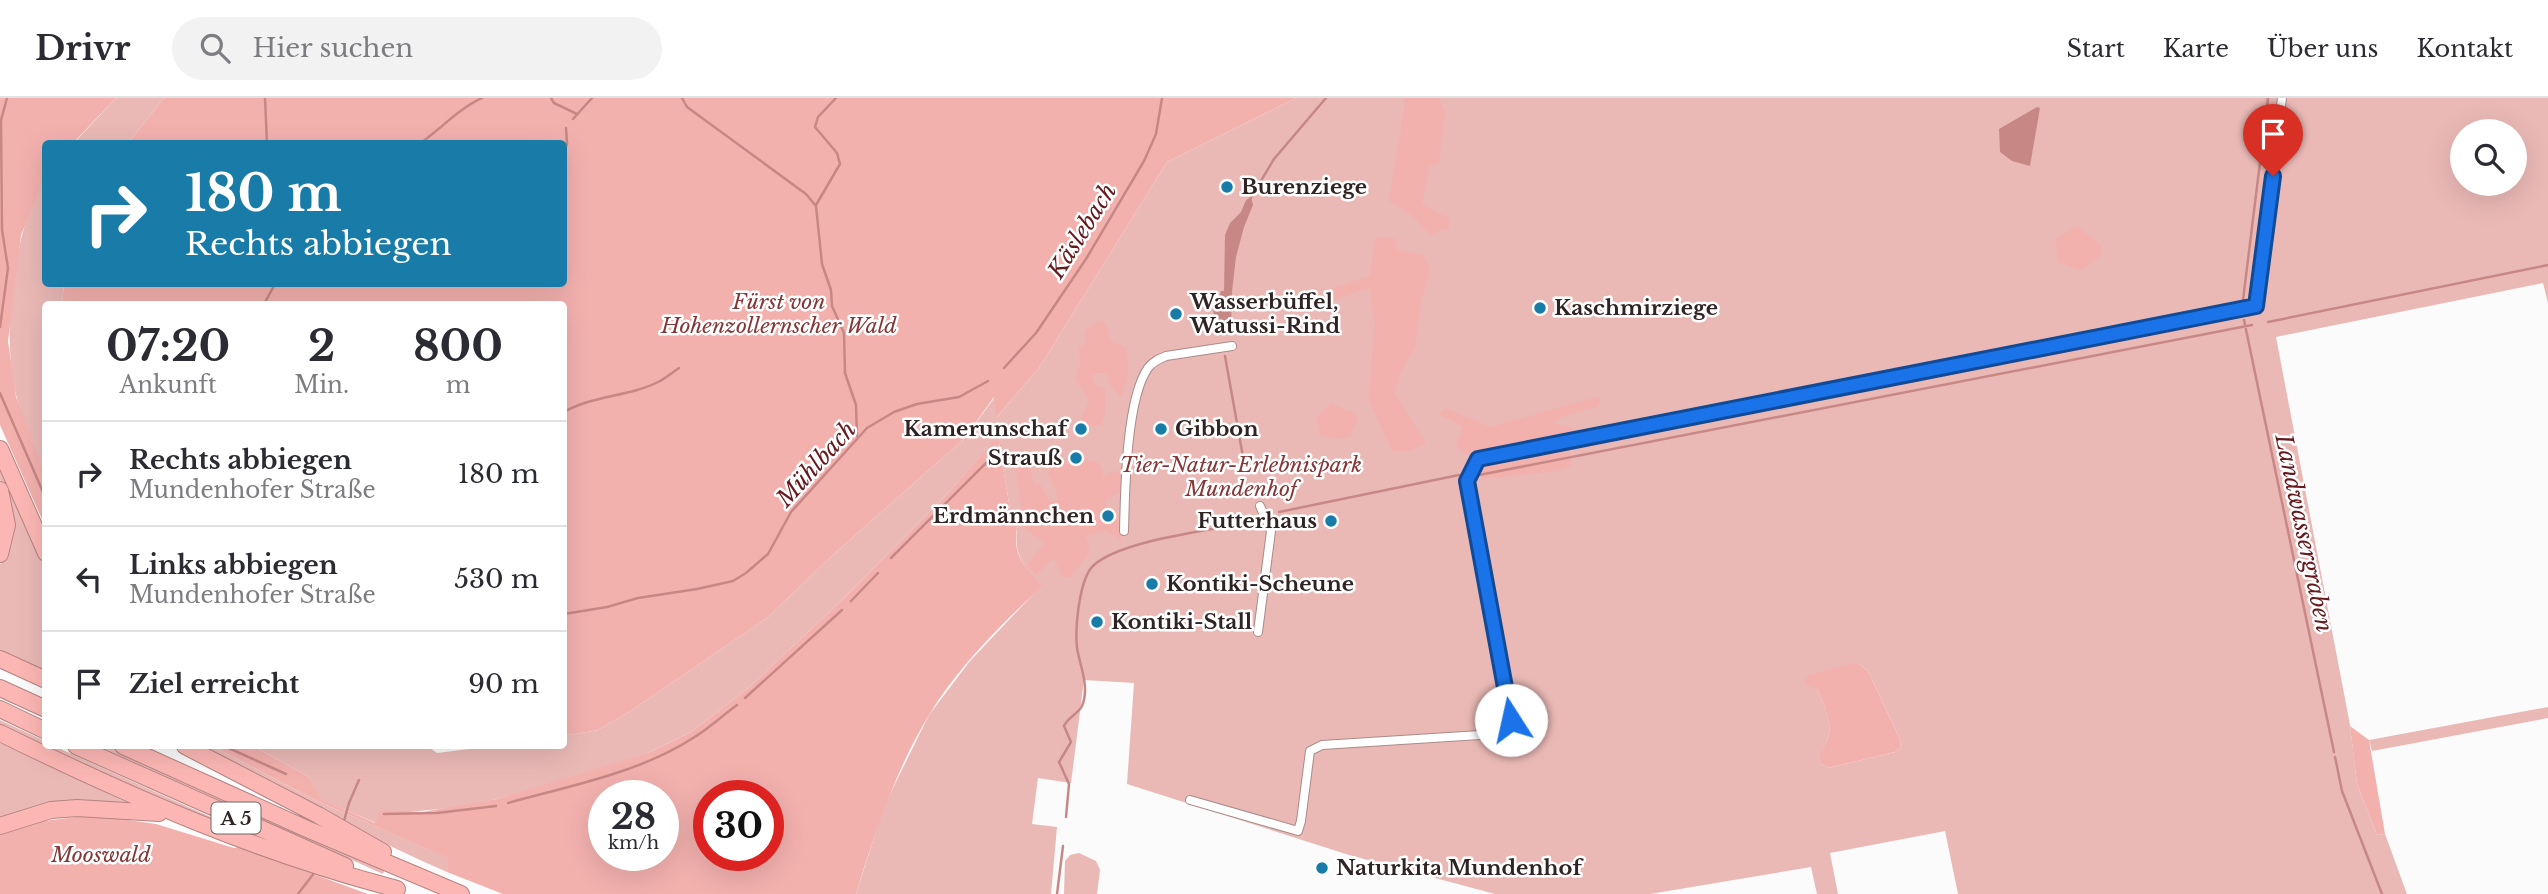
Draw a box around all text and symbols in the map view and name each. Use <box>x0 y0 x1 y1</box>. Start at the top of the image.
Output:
search box <box>172 17 662 80</box>
text: Drivr <box>35 28 130 69</box>
icon: search <box>196 29 234 67</box>
text: Hier suchen <box>252 32 413 64</box>
text: Start <box>2067 34 2125 63</box>
text: Karte <box>2163 34 2229 63</box>
text: Über uns <box>2267 34 2379 63</box>
text: Kontakt <box>2417 34 2513 63</box>
pin <box>2243 104 2303 176</box>
icon: arrive <box>2254 115 2292 153</box>
map controls <box>2450 119 2527 196</box>
button: search <box>2450 119 2527 196</box>
text: 180 m <box>185 163 342 224</box>
icon: right <box>70 168 161 259</box>
place label: Burenziege <box>1241 174 1367 200</box>
water label: Käslebach <box>1041 178 1122 285</box>
marker: Burenziege <box>1219 179 1235 195</box>
text: Rechts abbiegen <box>185 224 452 264</box>
park label: Fürst von Hohenzollernscher Wald <box>660 289 897 339</box>
place label: Wasserbüffel, Watussi-Rind <box>1189 289 1340 339</box>
place label: Kaschmirziege <box>1554 295 1718 321</box>
marker: Kaschmirziege <box>1532 300 1548 316</box>
marker: Wasserbüffel, Watussi-Rind <box>1168 306 1184 322</box>
text: 07:20 <box>106 320 230 372</box>
text: 2 <box>308 320 335 372</box>
text: 800 <box>413 320 503 372</box>
text: Ankunft <box>119 371 217 399</box>
text: Min. <box>294 371 349 399</box>
text: m <box>446 371 470 399</box>
water label: Mühlbach <box>770 415 862 513</box>
place label: Kamerunschaf <box>904 416 1070 442</box>
place label: Gibbon <box>1175 416 1258 442</box>
marker: Kamerunschaf <box>1073 421 1089 437</box>
marker: Gibbon <box>1153 421 1169 437</box>
water label: Landwassergraben <box>2269 430 2339 635</box>
text: Rechts abbiegen <box>129 444 352 476</box>
place label: Strauß <box>988 445 1062 471</box>
marker: Strauß <box>1068 450 1084 466</box>
park label: Tier-Natur-Erlebnispark Mundenhof <box>1120 452 1362 502</box>
icon: right <box>70 455 108 493</box>
text: 180 m <box>458 458 539 490</box>
text: Mundenhofer Straße <box>129 476 376 504</box>
place label: Erdmännchen <box>933 503 1094 529</box>
marker: Erdmännchen <box>1100 508 1116 524</box>
place label: Futterhaus <box>1197 508 1317 534</box>
marker: Futterhaus <box>1323 513 1339 529</box>
text: Links abbiegen <box>129 549 338 581</box>
icon: left <box>70 560 108 598</box>
text: 530 m <box>454 563 539 595</box>
place label: Kontiki-Scheune <box>1166 571 1354 597</box>
marker: Kontiki-Scheune <box>1144 576 1160 592</box>
text: Mundenhofer Straße <box>129 581 376 609</box>
place label: Kontiki-Stall <box>1111 609 1253 635</box>
marker: Kontiki-Stall <box>1089 614 1105 630</box>
icon: arrive <box>70 665 108 703</box>
text: Ziel erreicht <box>129 668 299 700</box>
text: 90 m <box>468 668 539 700</box>
position arrow <box>1474 683 1548 757</box>
speed limit sign: 30 <box>693 780 784 871</box>
text: 28 <box>611 795 656 838</box>
road number: A 5 <box>212 803 260 834</box>
text: km/h <box>608 832 659 854</box>
park label: Mooswald <box>50 842 151 868</box>
place label: Naturkita Mundenhof <box>1336 855 1584 881</box>
marker: Naturkita Mundenhof <box>1314 860 1330 876</box>

